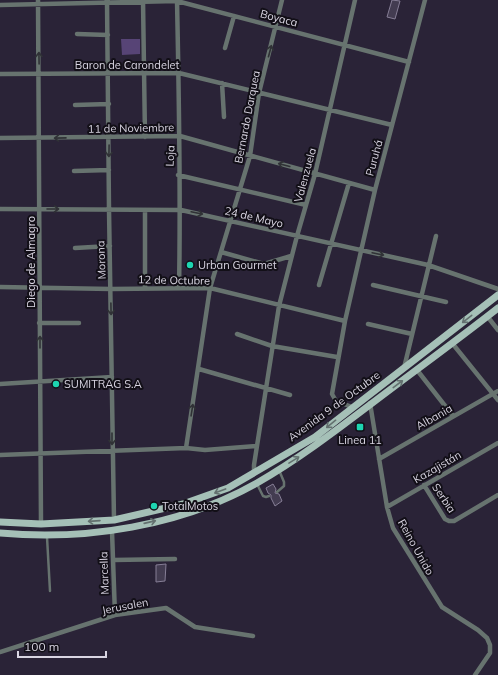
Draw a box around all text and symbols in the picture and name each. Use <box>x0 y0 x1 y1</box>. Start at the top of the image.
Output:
street label: Boyaca <box>259 6 299 30</box>
one-way arrow <box>267 45 274 58</box>
one-way arrow <box>35 52 43 65</box>
street label: Baron de Carondelet <box>75 58 179 72</box>
street label: Bernardo Darquea <box>231 69 263 165</box>
street label: 11 de Noviembre <box>88 120 174 136</box>
one-way arrow <box>54 134 67 141</box>
street label: Puruhá <box>362 138 386 178</box>
one-way arrow <box>105 144 113 157</box>
street label: Loja <box>163 145 177 167</box>
street label: Valenzuela <box>291 146 319 204</box>
one-way arrow <box>277 161 290 168</box>
street label: 24 de Mayo <box>223 203 285 231</box>
one-way arrow <box>46 205 59 213</box>
one-way arrow <box>190 210 203 218</box>
street label: Diego de Almagro <box>24 216 38 308</box>
street label: Morona <box>93 240 109 280</box>
one-way arrow <box>371 251 384 259</box>
place label: Urban Gourmet <box>198 258 277 272</box>
marker: Urban Gourmet <box>185 260 195 270</box>
street label: 12 de Octubre <box>138 272 210 288</box>
one-way arrow <box>108 302 115 315</box>
one-way arrow <box>462 314 473 323</box>
one-way arrow <box>36 336 44 349</box>
street label: Avenida 9 de Octubre <box>285 368 383 444</box>
place label: SUMITRAG S.A <box>64 377 142 391</box>
marker: SUMITRAG S.A <box>51 379 61 389</box>
one-way arrow <box>393 379 404 388</box>
street label: Albania <box>413 401 455 433</box>
one-way arrow <box>188 404 196 417</box>
one-way arrow <box>325 419 336 428</box>
marker: Linea 11 <box>355 422 365 432</box>
one-way arrow <box>108 432 116 445</box>
place label: Linea 11 <box>338 433 382 447</box>
street label: Kazajistán <box>410 448 464 486</box>
one-way arrow <box>288 456 300 464</box>
street label: Serbia <box>429 481 459 515</box>
one-way arrow <box>214 487 226 495</box>
place label: TotalMotos <box>162 499 218 513</box>
marker: TotalMotos <box>149 501 159 511</box>
street label: Reino Unido <box>395 517 437 577</box>
one-way arrow <box>88 518 101 525</box>
one-way arrow <box>143 518 156 526</box>
street label: Marcella <box>96 551 112 595</box>
street label: Jerusalen <box>101 595 149 617</box>
scale bar <box>18 633 106 659</box>
text: 100 m <box>24 639 59 654</box>

